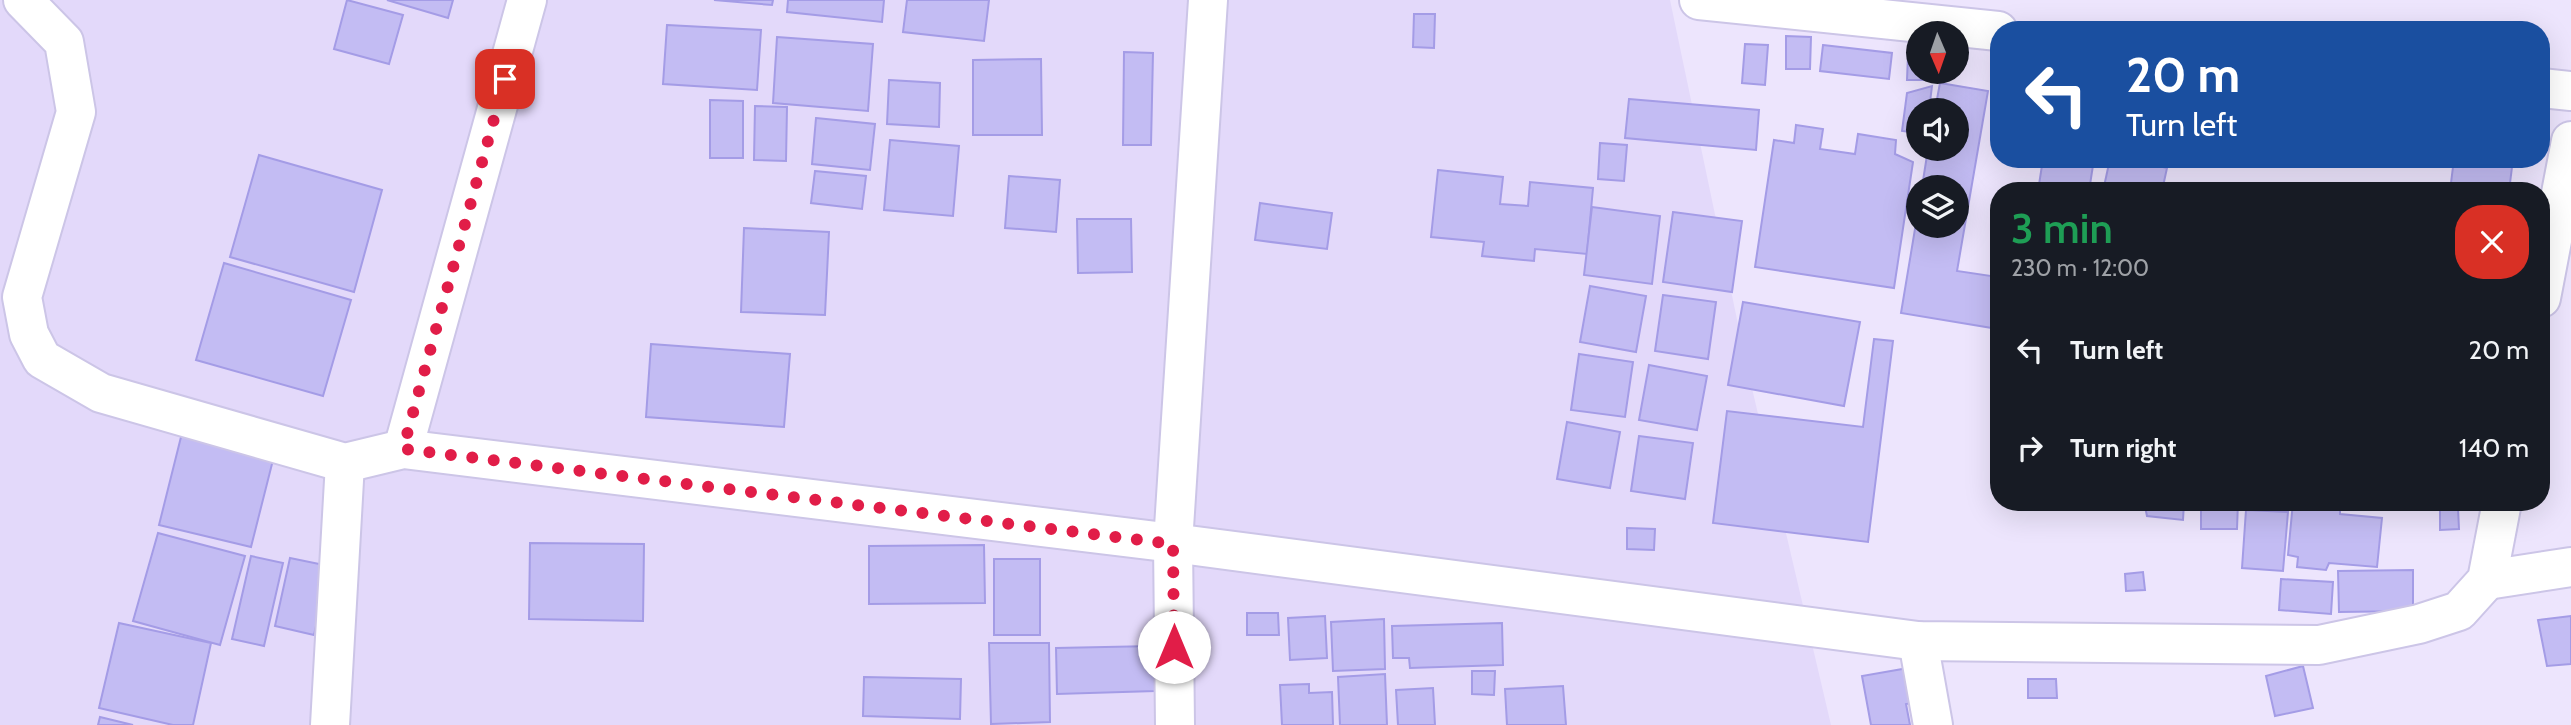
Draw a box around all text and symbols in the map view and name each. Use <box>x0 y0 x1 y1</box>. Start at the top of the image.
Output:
north arrow <box>1906 21 1969 84</box>
map controls <box>1906 21 1969 238</box>
text: 20 m <box>2126 45 2240 104</box>
pin <box>475 49 535 109</box>
icon: left <box>2011 49 2102 140</box>
icon: arrive <box>486 60 524 98</box>
button: sound <box>1906 98 1969 161</box>
text: Turn left <box>2126 105 2237 144</box>
button: layers <box>1906 175 1969 238</box>
text: 3 min <box>2011 202 2113 254</box>
button: close <box>2455 205 2529 279</box>
text: 230 m · 12:00 <box>2011 254 2149 282</box>
icon: left <box>2011 331 2049 369</box>
text: Turn left <box>2070 334 2163 366</box>
text: 20 m <box>2469 334 2529 366</box>
icon: right <box>2011 429 2049 467</box>
text: Turn right <box>2070 432 2176 464</box>
text: 140 m <box>2459 432 2529 464</box>
position arrow <box>1137 610 1211 684</box>

